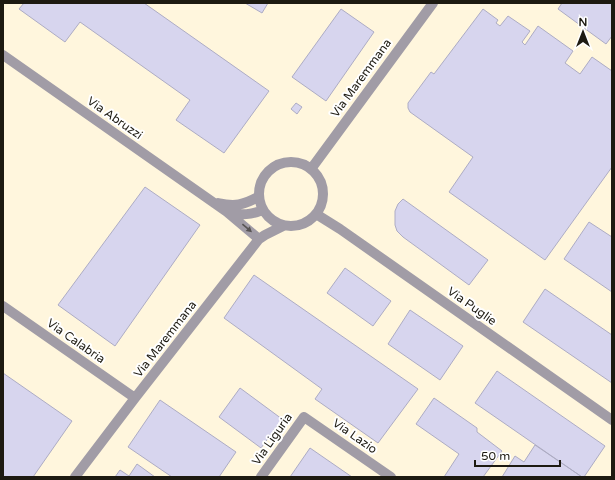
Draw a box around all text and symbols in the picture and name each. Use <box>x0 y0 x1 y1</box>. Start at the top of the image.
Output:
north arrow <box>563 12 603 52</box>
text: N <box>579 16 587 29</box>
street label: Via Maremmana <box>328 36 394 120</box>
street label: Via Abruzzi <box>85 94 145 142</box>
one-way arrow <box>241 224 252 233</box>
street label: Via Puglie <box>445 284 499 328</box>
street label: Via Maremmana <box>131 298 199 380</box>
street label: Via Calabria <box>44 316 108 366</box>
street label: Via Liguria <box>249 410 295 468</box>
street label: Via Lazio <box>330 416 380 456</box>
scale bar <box>475 442 560 468</box>
text: 50 m <box>481 449 510 463</box>

